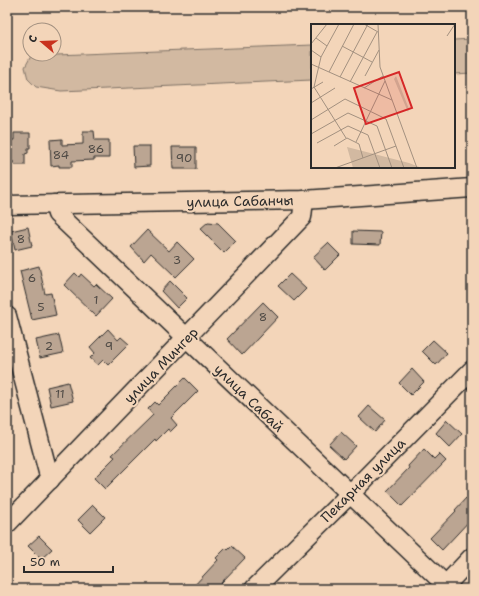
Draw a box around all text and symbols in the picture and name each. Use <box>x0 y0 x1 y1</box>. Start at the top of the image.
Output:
north arrow <box>22 22 62 62</box>
inset map <box>311 24 455 168</box>
text: С <box>25 33 41 45</box>
house number: 86 <box>88 141 104 157</box>
house number: 84 <box>53 147 69 163</box>
house number: 90 <box>176 150 192 166</box>
street label: улица Сабанчы <box>186 191 294 211</box>
house number: 8 <box>17 231 25 247</box>
house number: 3 <box>173 252 181 268</box>
house number: 6 <box>28 270 36 286</box>
house number: 1 <box>93 292 99 308</box>
house number: 5 <box>37 299 45 315</box>
house number: 8 <box>259 309 267 325</box>
street label: улица Мингер <box>120 323 202 407</box>
house number: 2 <box>45 338 53 354</box>
house number: 9 <box>105 338 113 354</box>
street label: улица Сабай <box>210 360 288 436</box>
house number: 11 <box>55 386 65 402</box>
street label: Пекарная улица <box>317 434 409 526</box>
scale bar <box>24 548 113 574</box>
text: 50 m <box>30 554 60 570</box>

